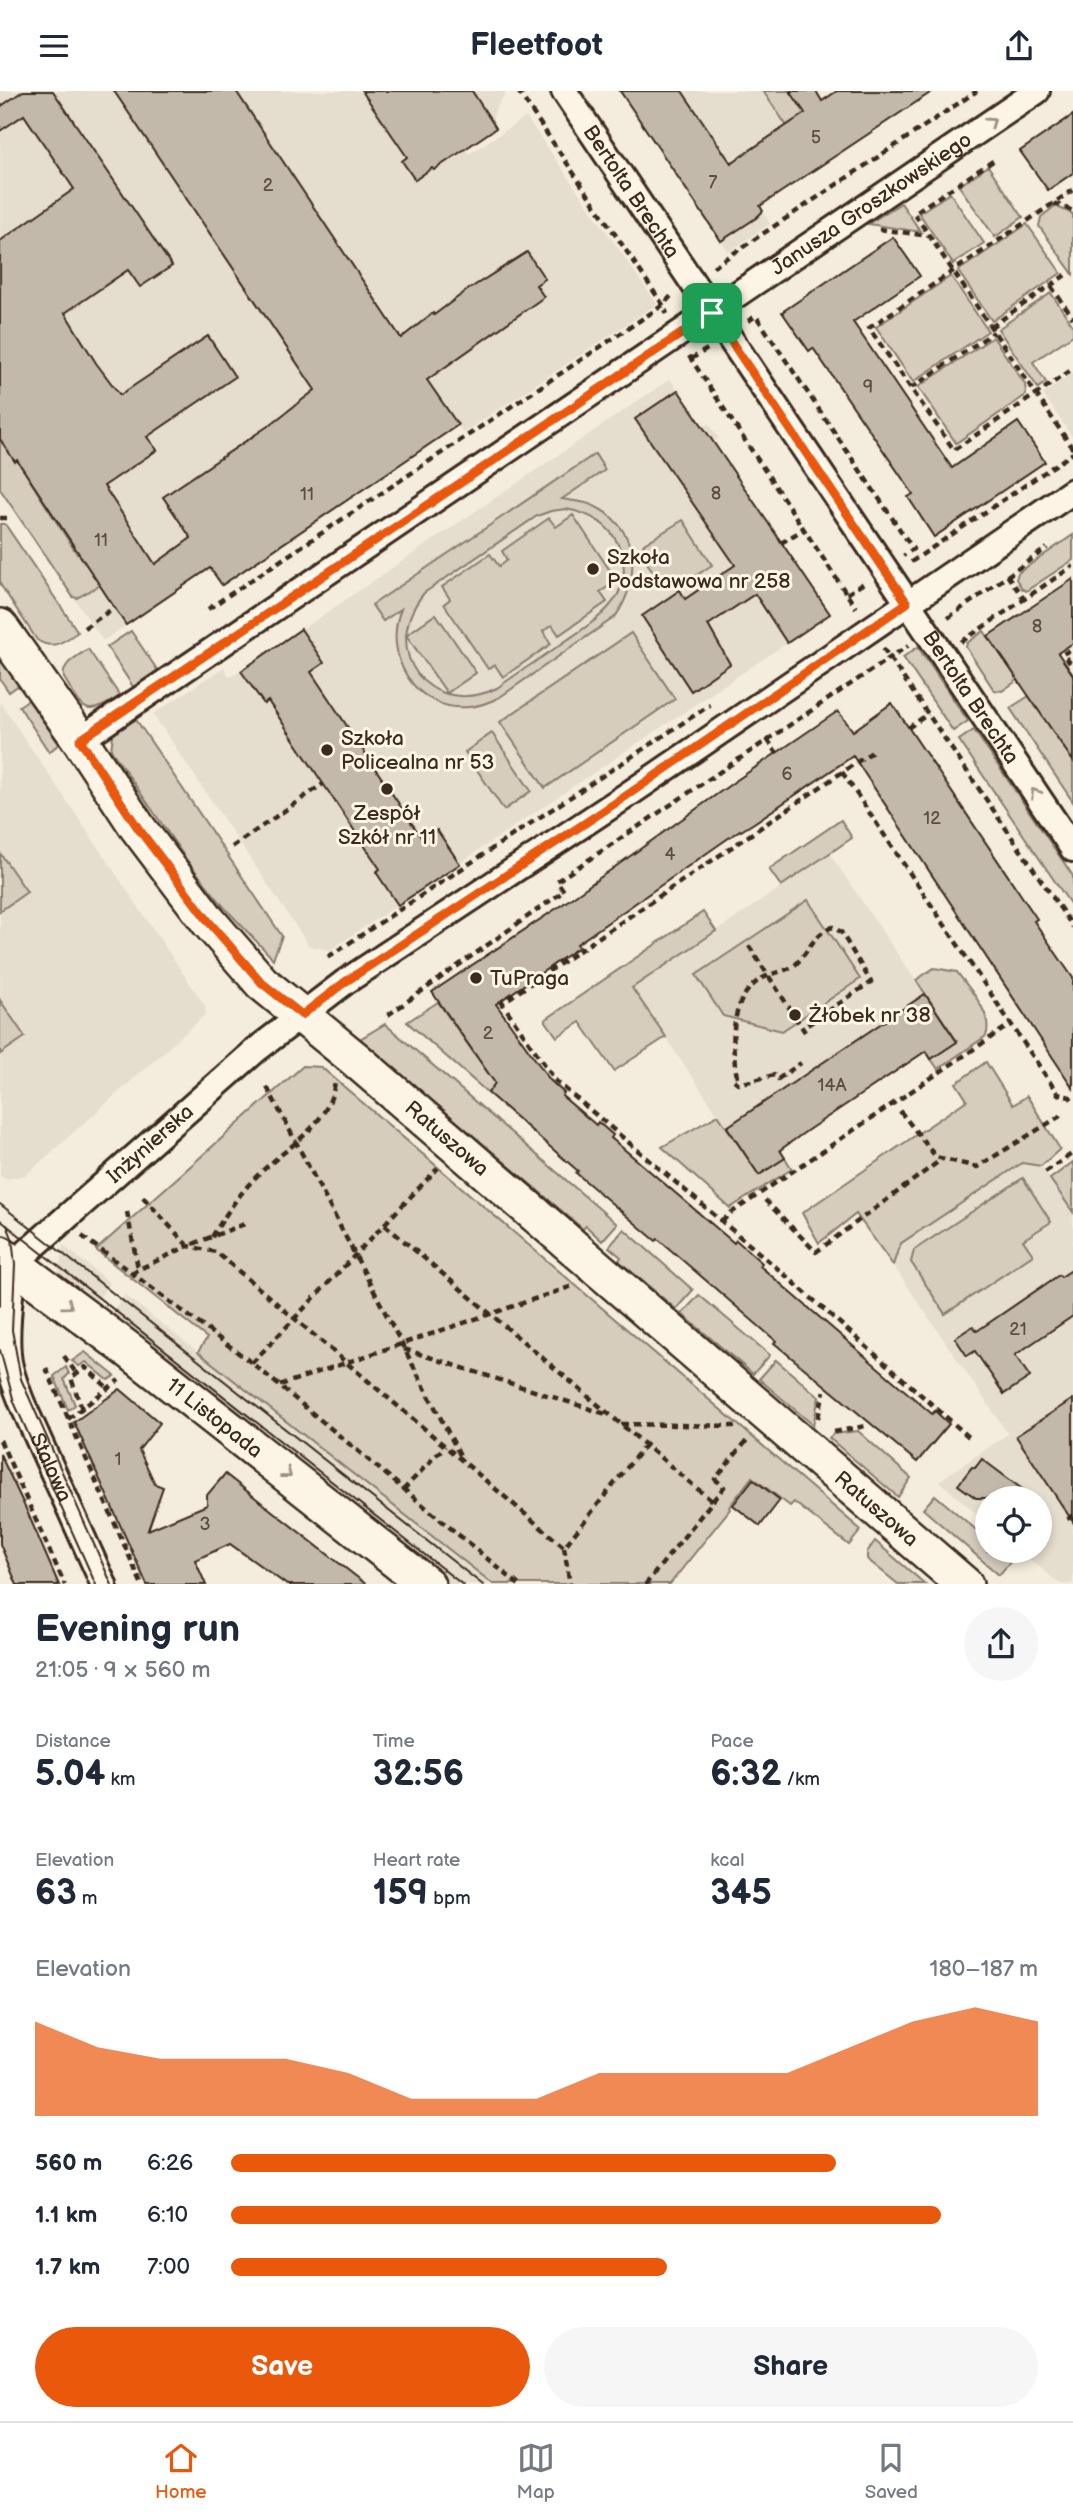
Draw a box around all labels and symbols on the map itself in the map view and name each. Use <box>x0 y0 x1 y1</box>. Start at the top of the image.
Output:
one-way arrow <box>983 118 996 130</box>
street label: Bertolta Brechta <box>578 120 685 263</box>
street label: Janusza Groszkowskiego <box>766 127 976 280</box>
house number: 5 <box>811 127 821 148</box>
house number: 7 <box>709 172 718 193</box>
house number: 2 <box>263 175 274 196</box>
pin <box>682 283 742 343</box>
house number: 9 <box>863 377 873 398</box>
house number: 8 <box>711 483 721 504</box>
house number: 11 <box>300 484 314 505</box>
house number: 11 <box>94 530 108 551</box>
place label: Szkoła Podstawowa nr 258 <box>607 545 790 594</box>
marker: Szkoła Podstawowa nr 258 <box>585 561 601 577</box>
house number: 8 <box>1032 616 1042 637</box>
street label: Bertolta Brechta <box>917 626 1025 768</box>
place label: Szkoła Policealna nr 53 <box>341 726 495 775</box>
marker: Szkoła Policealna nr 53 <box>319 742 335 758</box>
house number: 6 <box>782 764 793 785</box>
marker: Zespół Szkół nr 11 <box>379 781 395 797</box>
one-way arrow <box>1031 788 1043 801</box>
place label: Zespół Szkół nr 11 <box>338 801 436 850</box>
house number: 12 <box>923 808 941 829</box>
house number: 4 <box>665 844 676 865</box>
place label: TuPraga <box>490 966 569 991</box>
marker: TuPraga <box>468 970 484 986</box>
place label: Żłobek nr 38 <box>808 1003 931 1028</box>
marker: Żłobek nr 38 <box>787 1007 803 1023</box>
house number: 2 <box>483 1023 494 1044</box>
house number: 14A <box>818 1075 846 1096</box>
street label: Ratuszowa <box>400 1095 494 1181</box>
street label: Inżynierska <box>102 1099 198 1188</box>
one-way arrow <box>60 1297 73 1309</box>
house number: 21 <box>1009 1319 1027 1340</box>
street label: 11 Listopada <box>162 1372 268 1463</box>
street label: Stalowa <box>25 1429 77 1506</box>
house number: 1 <box>115 1449 121 1470</box>
one-way arrow <box>278 1466 291 1478</box>
street label: Ratuszowa <box>829 1466 923 1552</box>
house number: 3 <box>199 1514 211 1535</box>

